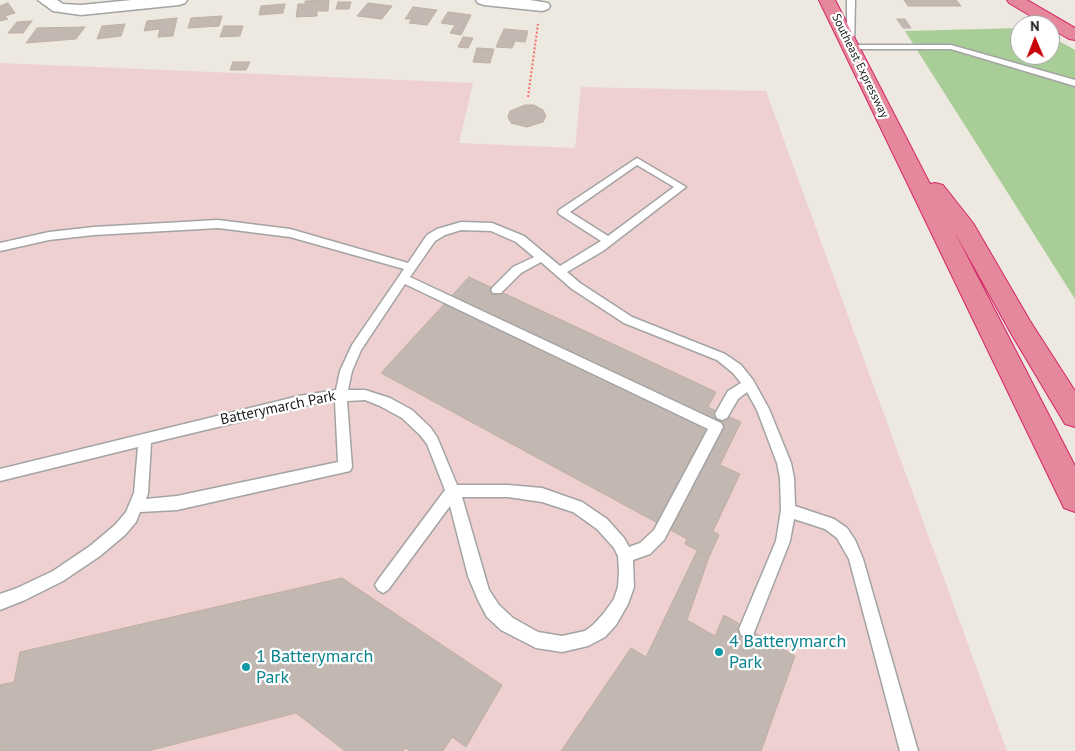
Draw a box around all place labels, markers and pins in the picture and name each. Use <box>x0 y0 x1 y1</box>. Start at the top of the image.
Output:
place label: 4 Batterymarch Park <box>729 631 846 674</box>
place label: 1 Batterymarch Park <box>256 646 373 689</box>
marker: 4 Batterymarch Park <box>713 646 725 658</box>
marker: 1 Batterymarch Park <box>240 661 252 673</box>

